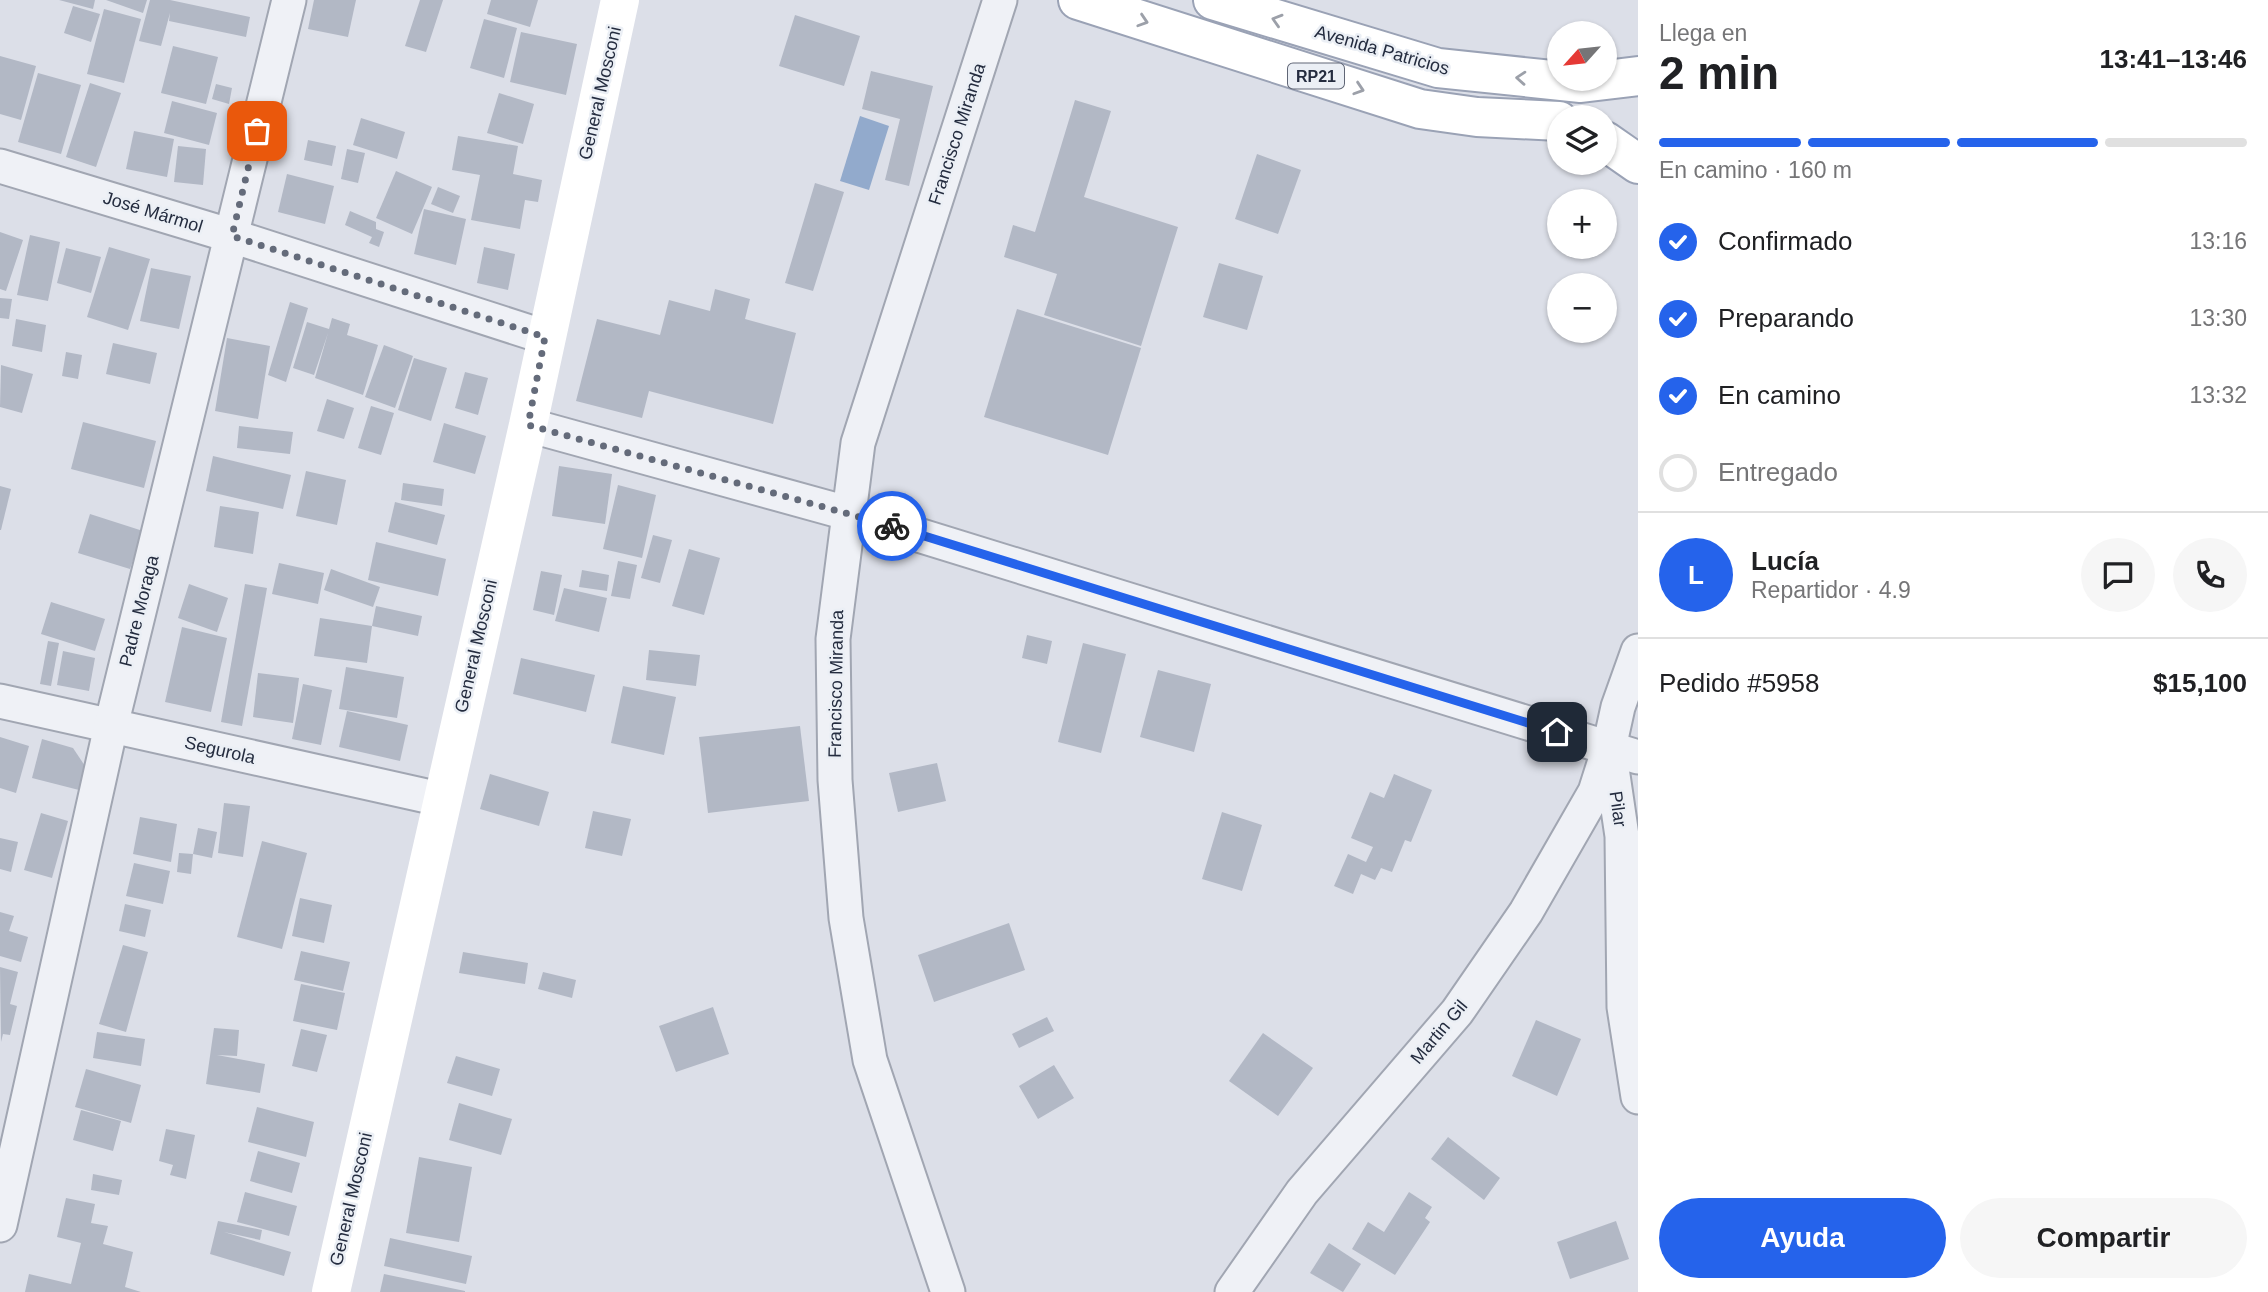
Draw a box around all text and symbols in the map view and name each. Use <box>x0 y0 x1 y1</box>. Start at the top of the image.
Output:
one-way arrow <box>1136 12 1148 27</box>
one-way arrow <box>1272 13 1284 28</box>
text: Llega en <box>1659 20 1747 46</box>
street label: Avenida Patricios <box>1313 21 1451 79</box>
north arrow <box>1547 21 1617 91</box>
map controls <box>1547 21 1617 343</box>
street label: General Mosconi <box>575 24 625 162</box>
text: 13:41–13:46 <box>2100 44 2247 74</box>
text: 2 min <box>1659 47 1779 99</box>
street label: Francisco Miranda <box>925 60 990 207</box>
road number: RP21 <box>1288 64 1344 88</box>
one-way arrow <box>1516 71 1527 86</box>
one-way arrow <box>1353 81 1365 96</box>
pin <box>227 101 287 161</box>
button: layers <box>1547 105 1617 175</box>
icon: bag <box>238 112 276 150</box>
text: En camino · 160 m <box>1659 157 1852 183</box>
street label: José Mármol <box>101 187 205 237</box>
button: + <box>1547 189 1617 259</box>
icon: check <box>1659 223 1697 261</box>
text: Confirmado <box>1718 226 1852 256</box>
text: 13:16 <box>2189 228 2247 254</box>
button: − <box>1547 273 1617 343</box>
icon: check <box>1659 300 1697 338</box>
text: Preparando <box>1718 303 1854 333</box>
text: 13:30 <box>2189 305 2247 331</box>
icon: check <box>1659 377 1697 415</box>
text: En camino <box>1718 380 1841 410</box>
text: 13:32 <box>2189 382 2247 408</box>
text: Entregado <box>1718 457 1838 487</box>
courier <box>857 491 927 561</box>
icon: bike <box>873 507 911 545</box>
button: chat <box>2081 538 2155 612</box>
button: phone <box>2173 538 2247 612</box>
text: Lucía <box>1751 546 1819 576</box>
street label: Padre Moraga <box>115 552 163 669</box>
text: L <box>1688 560 1704 590</box>
street label: General Mosconi <box>451 577 501 715</box>
text: Repartidor · 4.9 <box>1751 577 1911 603</box>
street label: Francisco Miranda <box>825 609 847 758</box>
text: Pedido #5958 <box>1659 668 1819 698</box>
text: $15,100 <box>2153 668 2247 698</box>
pin <box>1527 702 1587 762</box>
icon: home <box>1538 713 1576 751</box>
street label: Segurola <box>183 732 258 768</box>
street label: Pilar <box>1606 790 1630 828</box>
street label: Martin Gil <box>1407 996 1471 1068</box>
street label: General Mosconi <box>326 1130 376 1268</box>
button: Ayuda <box>1659 1198 1946 1278</box>
button: Compartir <box>1960 1198 2247 1278</box>

